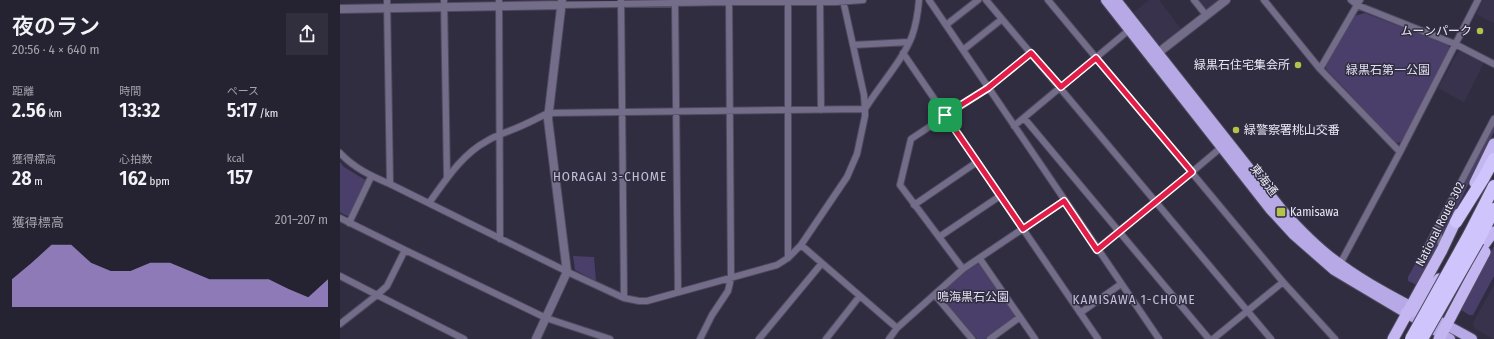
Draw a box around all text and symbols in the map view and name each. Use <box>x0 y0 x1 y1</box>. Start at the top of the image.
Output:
text: 夜のラン <box>12 13 100 40</box>
button: share <box>286 13 328 55</box>
place label: ムーンパーク <box>1401 24 1472 38</box>
marker: ムーンパーク <box>1475 26 1485 36</box>
text: 20:56 · 4 × 640 m <box>12 42 99 57</box>
place label: 緑黒石住宅集会所 <box>1194 58 1290 72</box>
marker: 緑黒石住宅集会所 <box>1293 60 1303 70</box>
park label: 緑黒石第一公園 <box>1346 63 1430 77</box>
text: 距離 <box>12 85 34 98</box>
text: 時間 <box>119 85 141 98</box>
text: ペース <box>227 85 259 98</box>
text: 2.56 <box>12 98 46 122</box>
text: 13:32 <box>119 98 160 122</box>
text: 5:17 <box>227 98 257 122</box>
pin <box>928 98 962 132</box>
icon: arrive <box>934 104 956 126</box>
text: km <box>46 107 62 120</box>
text: /km <box>257 107 278 120</box>
place label: 緑警察署桃山交番 <box>1244 123 1340 137</box>
marker: 緑警察署桃山交番 <box>1231 125 1241 135</box>
text: kcal <box>227 152 244 165</box>
text: 獲得標高 <box>12 153 56 166</box>
text: 心拍数 <box>119 153 152 166</box>
street label: 東海通 <box>1247 162 1281 198</box>
text: 157 <box>227 165 253 189</box>
text: 28 <box>12 166 32 190</box>
text: 162 <box>119 166 147 190</box>
district label: HORAGAI 3-CHOME <box>553 169 667 184</box>
text: m <box>32 175 43 188</box>
text: bpm <box>147 175 170 188</box>
street label: National Route 302 <box>1413 179 1467 269</box>
place label: Kamisawa <box>1290 205 1339 219</box>
marker: Kamisawa <box>1275 206 1287 218</box>
text: 201–207 m <box>275 212 328 227</box>
text: 獲得標高 <box>12 215 64 230</box>
park label: 鳴海黒石公園 <box>937 290 1009 304</box>
district label: KAMISAWA 1-CHOME <box>1073 292 1195 307</box>

